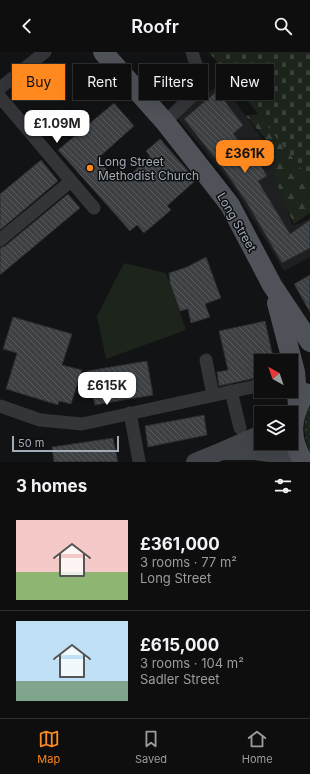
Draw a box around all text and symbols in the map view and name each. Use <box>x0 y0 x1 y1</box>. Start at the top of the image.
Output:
icon: back <box>16 15 38 37</box>
icon: search <box>272 15 294 37</box>
text: Roofr <box>131 16 179 37</box>
chip: Buy <box>12 64 65 100</box>
chip: Rent <box>73 64 131 100</box>
chip: Filters <box>139 64 208 100</box>
chip: New <box>216 64 274 100</box>
pin: £1.09M <box>24 110 90 144</box>
text: £1.09M <box>33 115 81 131</box>
pin: £361K <box>217 140 273 174</box>
text: £361K <box>225 145 265 161</box>
place label: Long Street Methodist Church <box>98 154 199 183</box>
marker: Long Street Methodist Church <box>85 163 95 173</box>
street label: Long Street <box>214 190 260 254</box>
north arrow <box>254 354 298 398</box>
map controls <box>254 354 298 450</box>
pin: £615K <box>79 372 135 406</box>
text: £615K <box>87 377 127 393</box>
button: layers <box>254 406 298 450</box>
scale bar <box>12 434 119 453</box>
text: 50 m <box>18 436 44 450</box>
icon: filters <box>272 475 294 497</box>
text: 3 homes <box>16 476 87 496</box>
text: £361,000 <box>140 534 220 554</box>
icon: home <box>48 536 96 584</box>
text: 3 rooms · 77 m² <box>140 554 237 570</box>
text: Long Street <box>140 570 211 586</box>
text: £615,000 <box>140 635 219 655</box>
icon: home <box>48 637 96 685</box>
text: 3 rooms · 104 m² <box>140 655 244 671</box>
text: Sadler Street <box>140 671 220 687</box>
tab: Map <box>37 728 60 766</box>
tab: Saved <box>135 728 167 766</box>
tab: Home <box>242 728 273 766</box>

